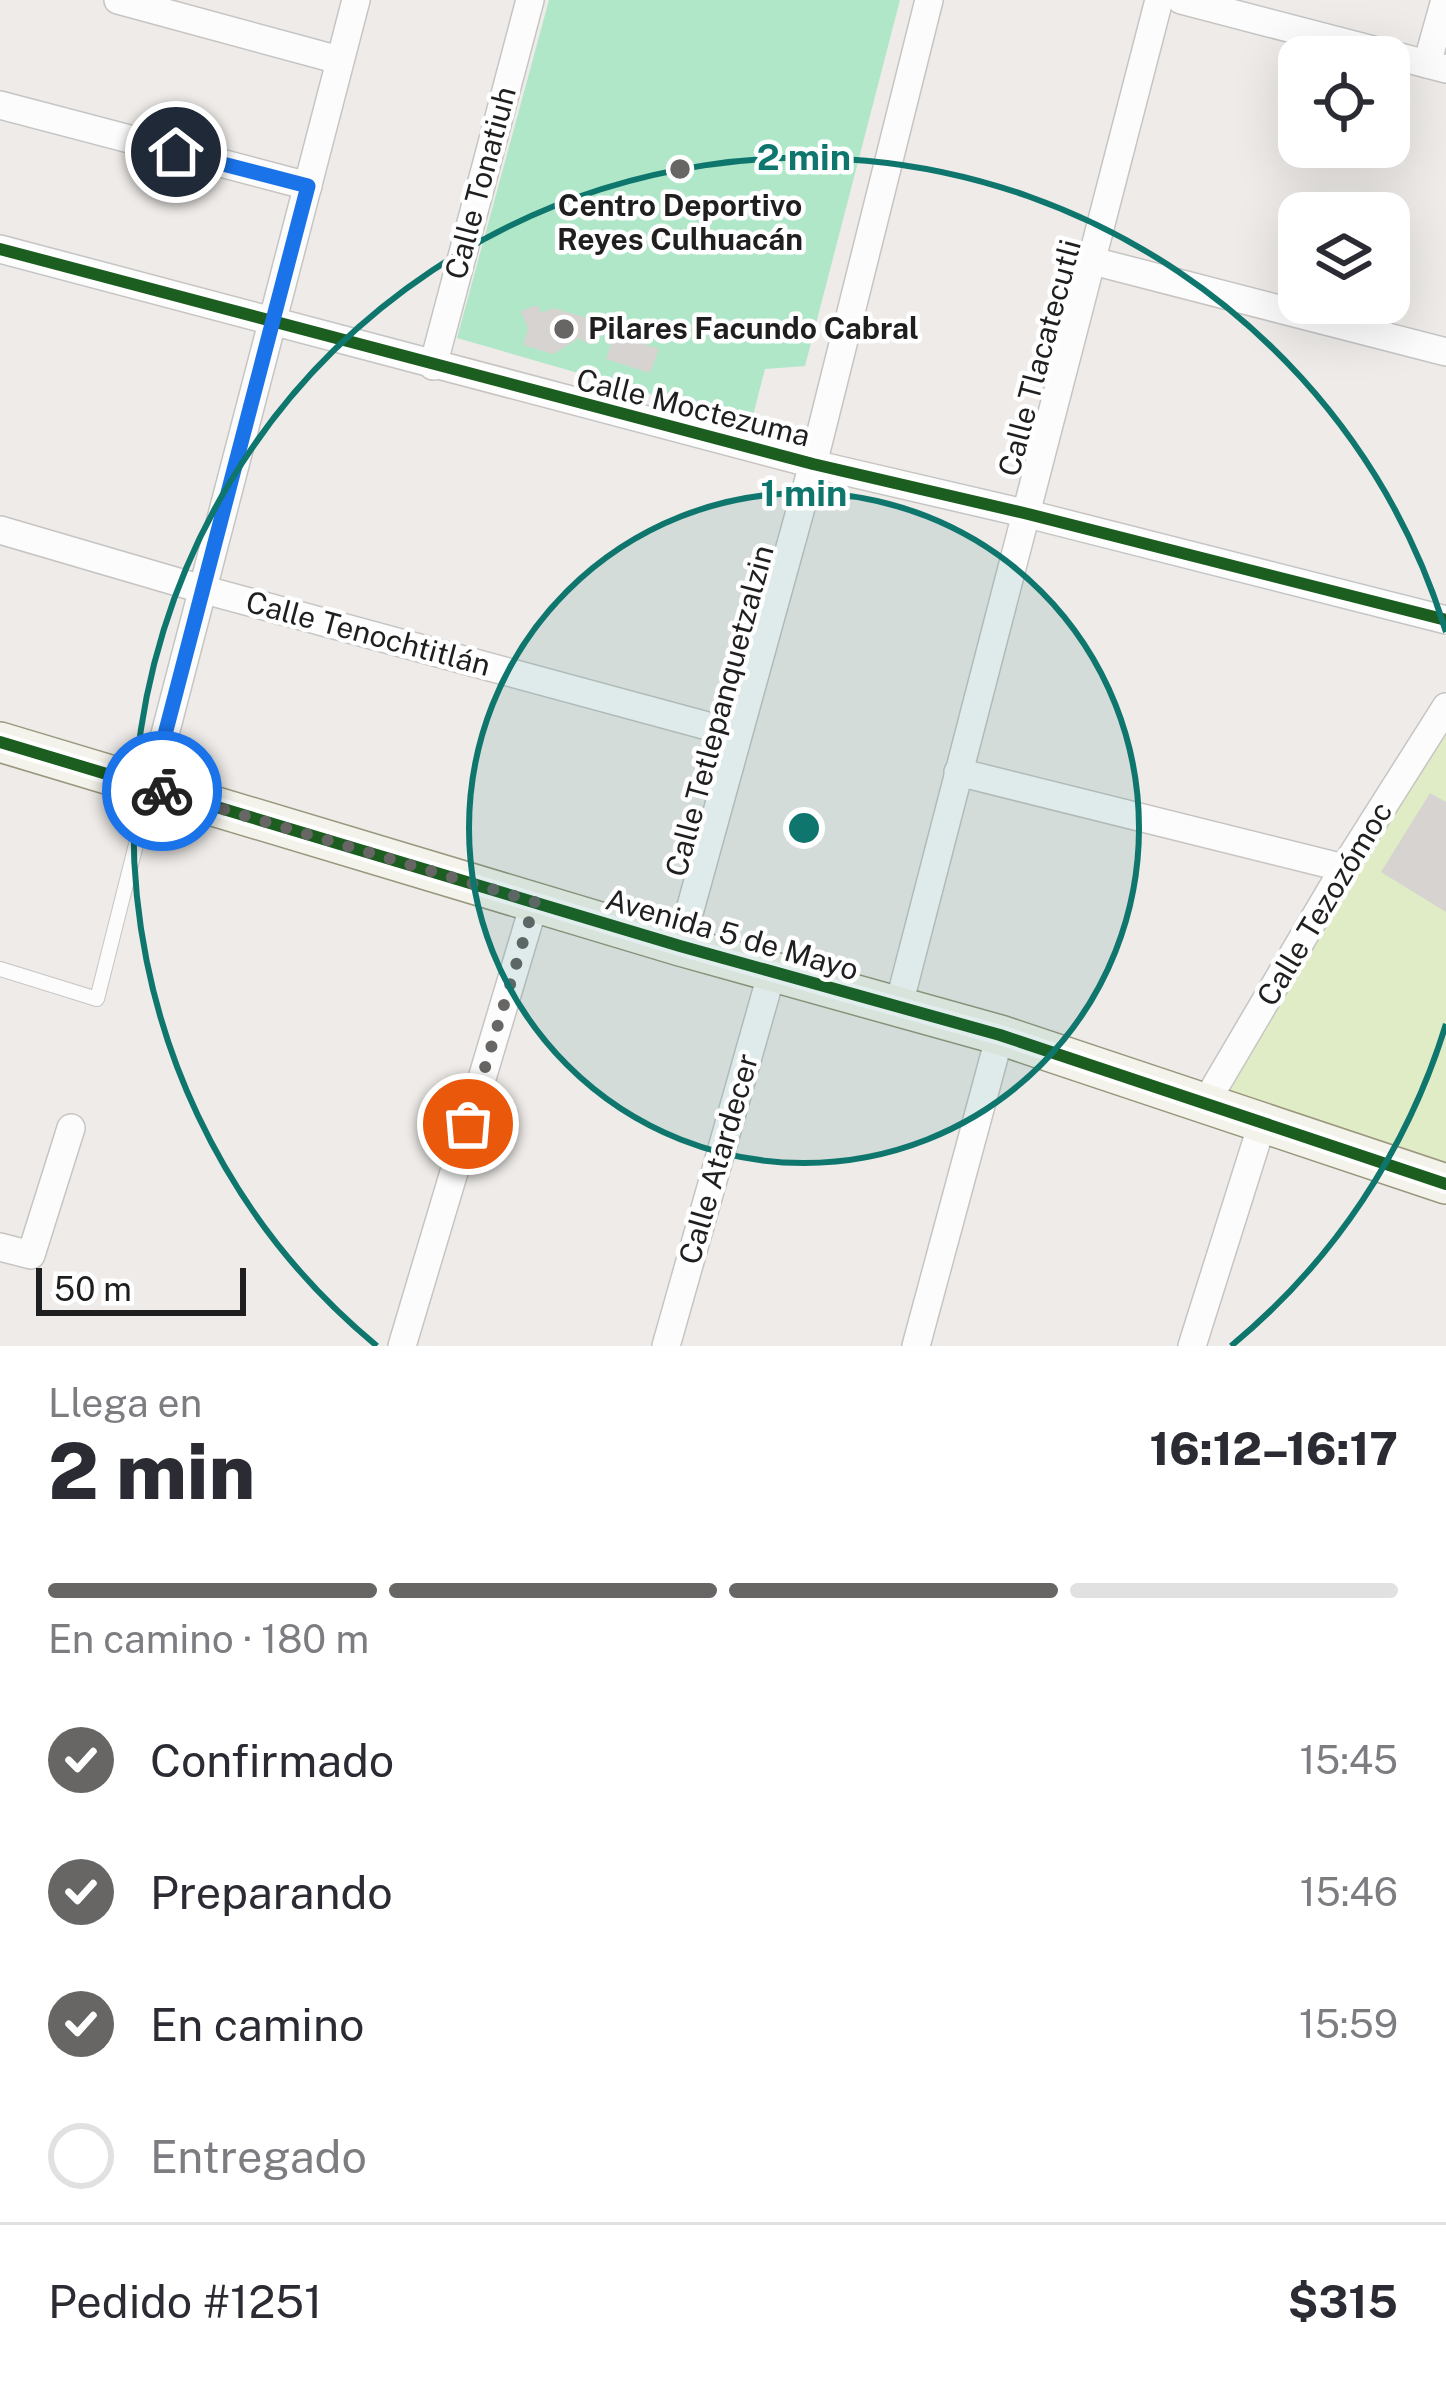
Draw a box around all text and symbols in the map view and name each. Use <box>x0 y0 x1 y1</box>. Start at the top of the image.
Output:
map controls <box>1278 36 1410 324</box>
button: locate <box>1278 36 1410 168</box>
street label: Calle Tonatiuh <box>437 82 523 283</box>
pin <box>125 101 227 203</box>
icon: home <box>143 119 209 185</box>
text: 2 min <box>757 136 851 178</box>
marker: Centro Deportivo Reyes Culhuacán <box>667 156 693 182</box>
place label: Centro Deportivo Reyes Culhuacán <box>557 187 803 257</box>
button: layers <box>1278 192 1410 324</box>
street label: Calle Tlacatecutli <box>990 235 1088 480</box>
place label: Pilares Facundo Cabral <box>588 310 919 346</box>
marker: Pilares Facundo Cabral <box>551 316 577 342</box>
street label: Calle Moctezuma <box>573 361 814 453</box>
text: 1 min <box>761 472 847 514</box>
street label: Calle Tetlepanquetzalzin <box>657 541 781 880</box>
street label: Calle Tenochtitlán <box>242 583 494 683</box>
courier <box>102 731 222 851</box>
icon: bike <box>129 758 195 824</box>
street label: Calle Tezozómoc <box>1249 795 1399 1012</box>
centre of rings <box>783 807 825 849</box>
street label: Avenida 5 de Mayo <box>602 881 863 987</box>
street label: Calle Atardecer <box>671 1049 765 1268</box>
pin <box>417 1073 519 1175</box>
icon: bag <box>435 1091 501 1157</box>
scale bar <box>36 1262 246 1315</box>
text: 50 m <box>54 1270 132 1308</box>
text: Llega en <box>48 1380 202 1426</box>
text: 16:12–16:17 <box>1150 1422 1398 1475</box>
text: 2 min <box>48 1425 255 1517</box>
text: En camino · 180 m <box>48 1616 369 1662</box>
icon: check <box>48 1727 114 1793</box>
text: Confirmado <box>150 1734 394 1787</box>
text: 15:45 <box>1299 1737 1398 1783</box>
icon: check <box>48 1859 114 1925</box>
text: Preparando <box>150 1866 393 1919</box>
text: 15:46 <box>1300 1869 1398 1915</box>
icon: check <box>48 1991 114 2057</box>
text: En camino <box>150 1998 364 2051</box>
text: 15:59 <box>1299 2001 1398 2047</box>
text: Entregado <box>150 2130 367 2183</box>
text: Pedido #1251 <box>48 2275 322 2328</box>
text: $315 <box>1288 2275 1398 2328</box>

